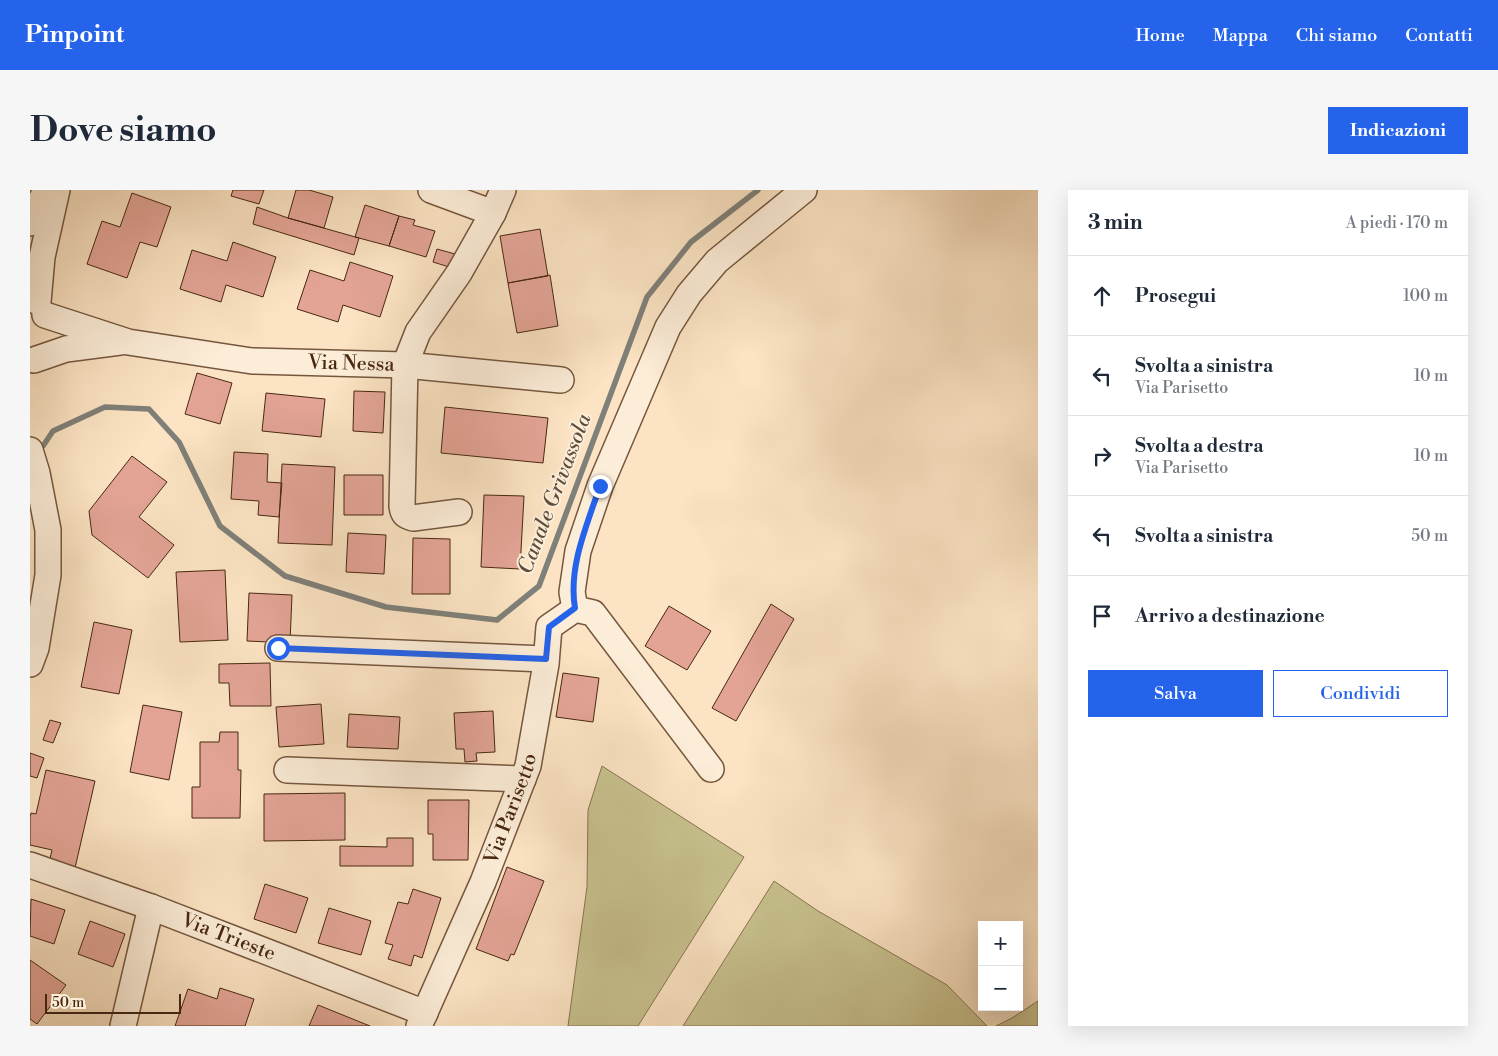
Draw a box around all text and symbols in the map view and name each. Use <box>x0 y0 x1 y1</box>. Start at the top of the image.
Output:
text: Pinpoint <box>25 20 124 50</box>
text: Home <box>1135 24 1185 47</box>
text: Mappa <box>1213 24 1268 47</box>
text: Chi siamo <box>1296 24 1377 47</box>
text: Contatti <box>1405 24 1473 47</box>
button: Indicazioni <box>1328 107 1468 154</box>
text: Dove siamo <box>30 109 217 152</box>
text: 3 min <box>1088 210 1143 236</box>
text: A piedi · 170 m <box>1346 213 1448 233</box>
icon: ahead <box>1088 282 1116 310</box>
text: Prosegui <box>1135 284 1216 308</box>
text: 100 m <box>1403 286 1448 306</box>
street label: Via Nessa <box>307 350 396 377</box>
text: Svolta a sinistra <box>1135 354 1273 378</box>
icon: left <box>1088 362 1116 390</box>
text: 10 m <box>1414 366 1448 386</box>
text: Via Parisetto <box>1135 378 1228 398</box>
water label: Canale Grivassola <box>513 410 598 578</box>
text: Svolta a destra <box>1135 434 1263 458</box>
icon: right <box>1088 442 1116 470</box>
text: 10 m <box>1414 446 1448 466</box>
text: Via Parisetto <box>1135 458 1228 478</box>
route end <box>589 475 612 498</box>
icon: left <box>1088 522 1116 550</box>
text: Svolta a sinistra <box>1135 524 1273 548</box>
text: 50 m <box>1411 526 1448 546</box>
icon: arrive <box>1088 602 1116 630</box>
text: Arrivo a destinazione <box>1135 604 1325 628</box>
route start <box>267 637 290 660</box>
button: Salva <box>1088 670 1263 717</box>
button: Condividi <box>1273 670 1448 717</box>
street label: Via Parisetto <box>478 752 542 869</box>
street label: Via Trieste <box>177 907 279 966</box>
map controls <box>978 921 1023 1011</box>
button: + <box>978 921 1023 966</box>
button: − <box>978 966 1023 1011</box>
scale bar <box>45 991 181 1014</box>
text: 50 m <box>52 994 84 1012</box>

